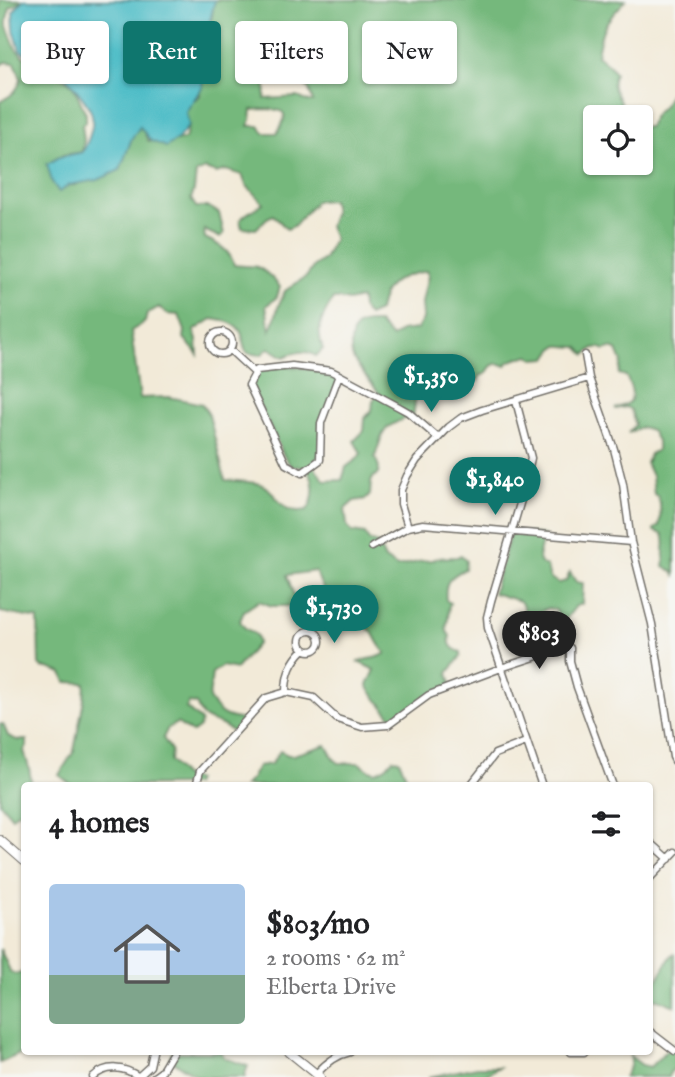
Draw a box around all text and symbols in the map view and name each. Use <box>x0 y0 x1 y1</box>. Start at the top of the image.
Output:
chip: Buy <box>21 21 109 84</box>
chip: Rent <box>123 21 221 84</box>
chip: Filters <box>235 21 348 84</box>
chip: New <box>362 21 457 84</box>
map controls <box>583 105 653 175</box>
button: locate <box>583 105 653 175</box>
pin: $1,350 <box>374 354 488 414</box>
text: $1,350 <box>403 362 459 391</box>
pin: $1,840 <box>438 458 552 517</box>
text: $1,840 <box>465 465 525 494</box>
pin: $1,730 <box>277 586 391 645</box>
text: $1,730 <box>306 593 362 622</box>
pin: $803 <box>498 612 580 671</box>
text: $803 <box>518 619 560 648</box>
text: 4 homes <box>49 805 150 843</box>
icon: filters <box>587 805 625 843</box>
text: $803/mo <box>266 906 370 944</box>
icon: home <box>105 912 189 996</box>
text: 2 rooms · 62 m² <box>266 944 406 973</box>
text: Elberta Drive <box>266 973 396 1002</box>

